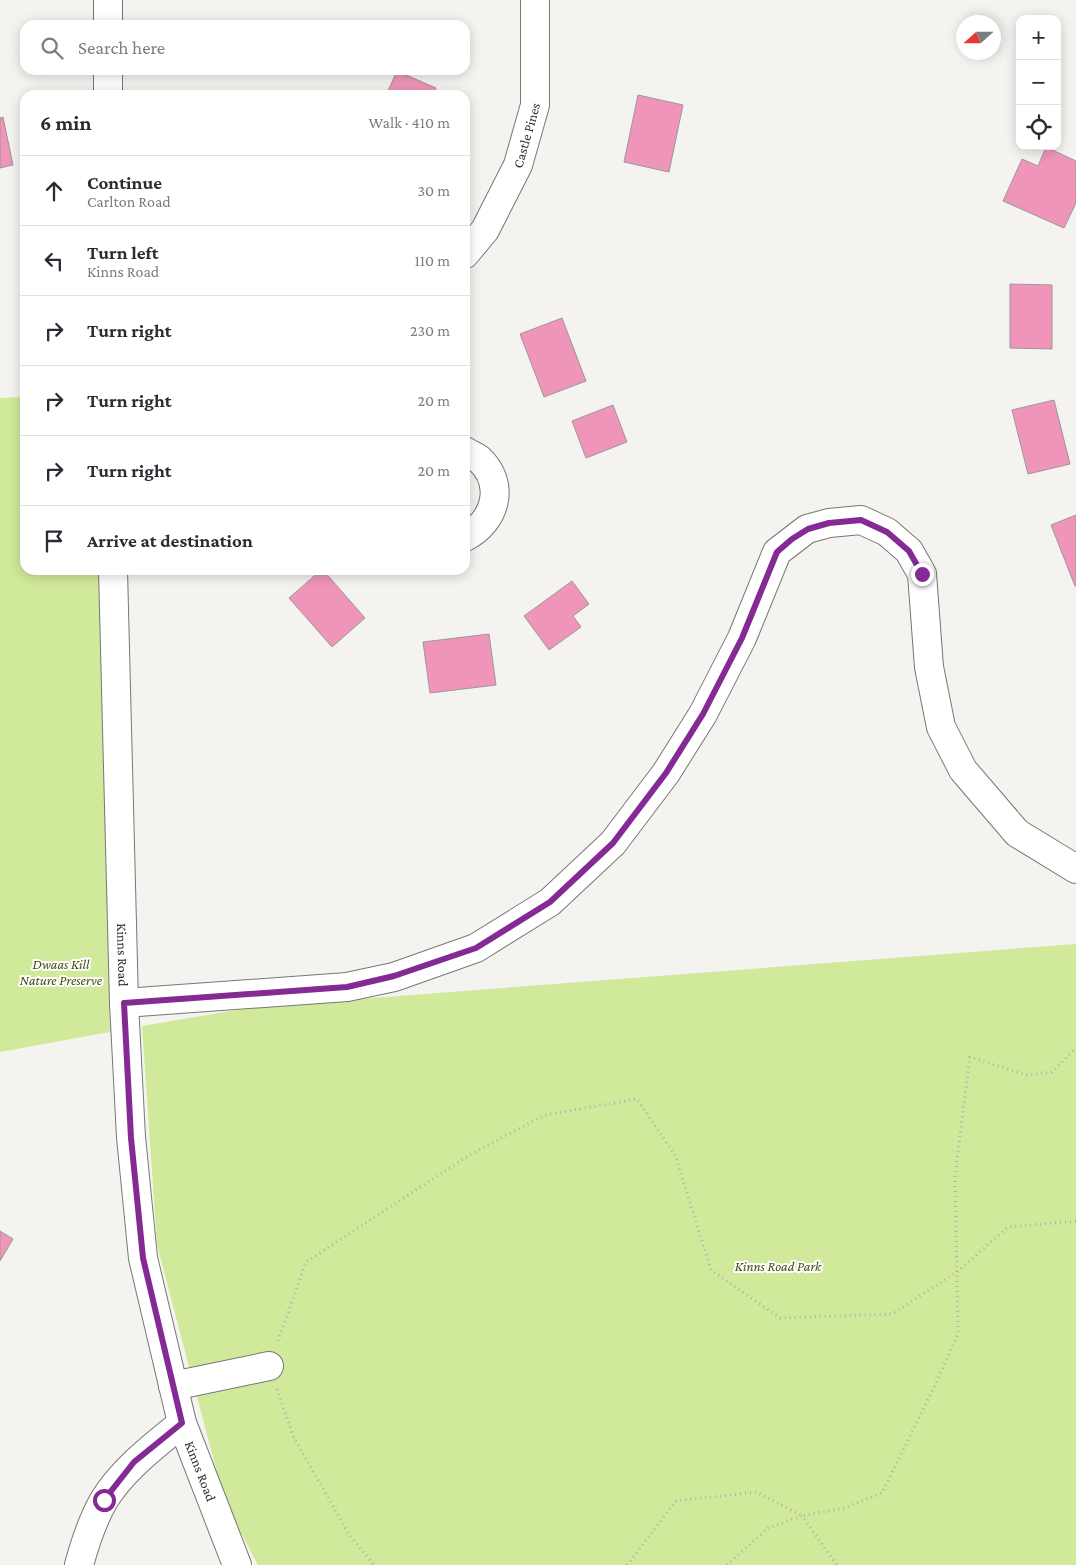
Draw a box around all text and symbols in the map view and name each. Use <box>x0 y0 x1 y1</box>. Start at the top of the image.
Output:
north arrow <box>956 15 1001 60</box>
map controls <box>1016 15 1061 150</box>
button: + <box>1016 15 1061 60</box>
search box <box>20 20 470 75</box>
icon: search <box>38 34 66 62</box>
text: Search here <box>78 37 165 58</box>
button: − <box>1016 60 1061 105</box>
street label: Castle Pines <box>510 101 543 170</box>
button: locate <box>1016 105 1061 150</box>
text: 6 min <box>40 111 91 135</box>
text: Walk · 410 m <box>369 114 450 131</box>
text: Continue <box>87 172 162 193</box>
icon: ahead <box>40 177 68 205</box>
text: 30 m <box>418 182 450 199</box>
text: Carlton Road <box>87 193 171 210</box>
text: Turn left <box>87 242 159 263</box>
icon: left <box>40 247 68 275</box>
text: 110 m <box>414 252 450 269</box>
text: Kinns Road <box>87 263 159 280</box>
icon: right <box>40 317 68 345</box>
text: Turn right <box>87 320 172 341</box>
text: 230 m <box>410 322 450 339</box>
icon: right <box>40 387 68 415</box>
text: Turn right <box>87 390 172 411</box>
text: 20 m <box>417 392 450 409</box>
icon: right <box>40 457 68 485</box>
text: Turn right <box>87 460 172 481</box>
text: 20 m <box>417 462 450 479</box>
icon: arrive <box>40 527 68 555</box>
text: Arrive at destination <box>87 530 253 551</box>
route end <box>911 563 934 586</box>
street label: Kinns Road <box>114 923 132 987</box>
park label: Dwaas Kill Nature Preserve <box>20 956 103 988</box>
park label: Kinns Road Park <box>735 1258 822 1274</box>
street label: Kinns Road <box>182 1439 220 1504</box>
route start <box>93 1489 116 1512</box>

